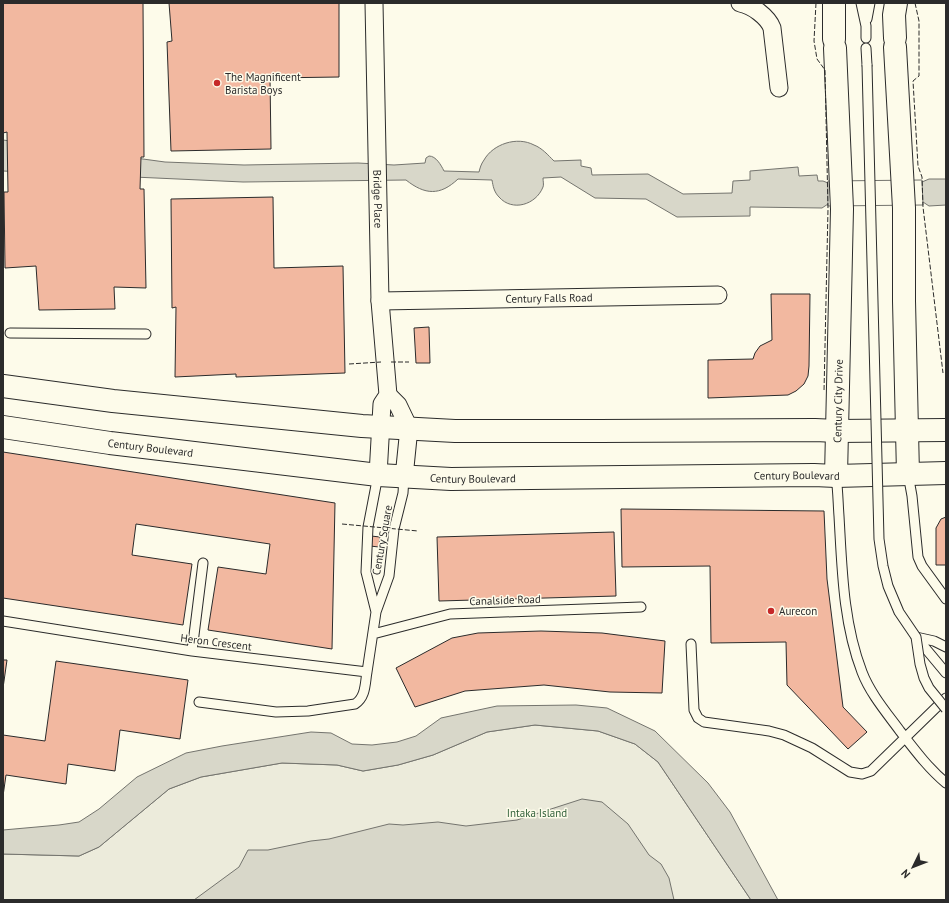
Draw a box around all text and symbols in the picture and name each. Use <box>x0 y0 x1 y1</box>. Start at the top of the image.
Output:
place label: The Magnificent Barista Boys <box>225 70 301 97</box>
marker: The Magnificent Barista Boys <box>212 78 222 88</box>
street label: Bridge Place <box>370 169 386 229</box>
street label: Century Falls Road <box>505 290 593 306</box>
street label: Century City Drive <box>830 359 846 443</box>
street label: Century Boulevard <box>107 436 194 460</box>
street label: Century Boulevard <box>754 468 840 483</box>
street label: Century Boulevard <box>429 471 516 486</box>
street label: Century Square <box>369 503 395 576</box>
street label: Canalside Road <box>469 592 541 608</box>
place label: Aurecon <box>779 604 817 618</box>
marker: Aurecon <box>766 606 776 616</box>
street label: Heron Crescent <box>180 631 253 653</box>
park label: Intaka Island <box>507 806 567 820</box>
north arrow <box>893 847 933 887</box>
text: N <box>898 866 913 881</box>

